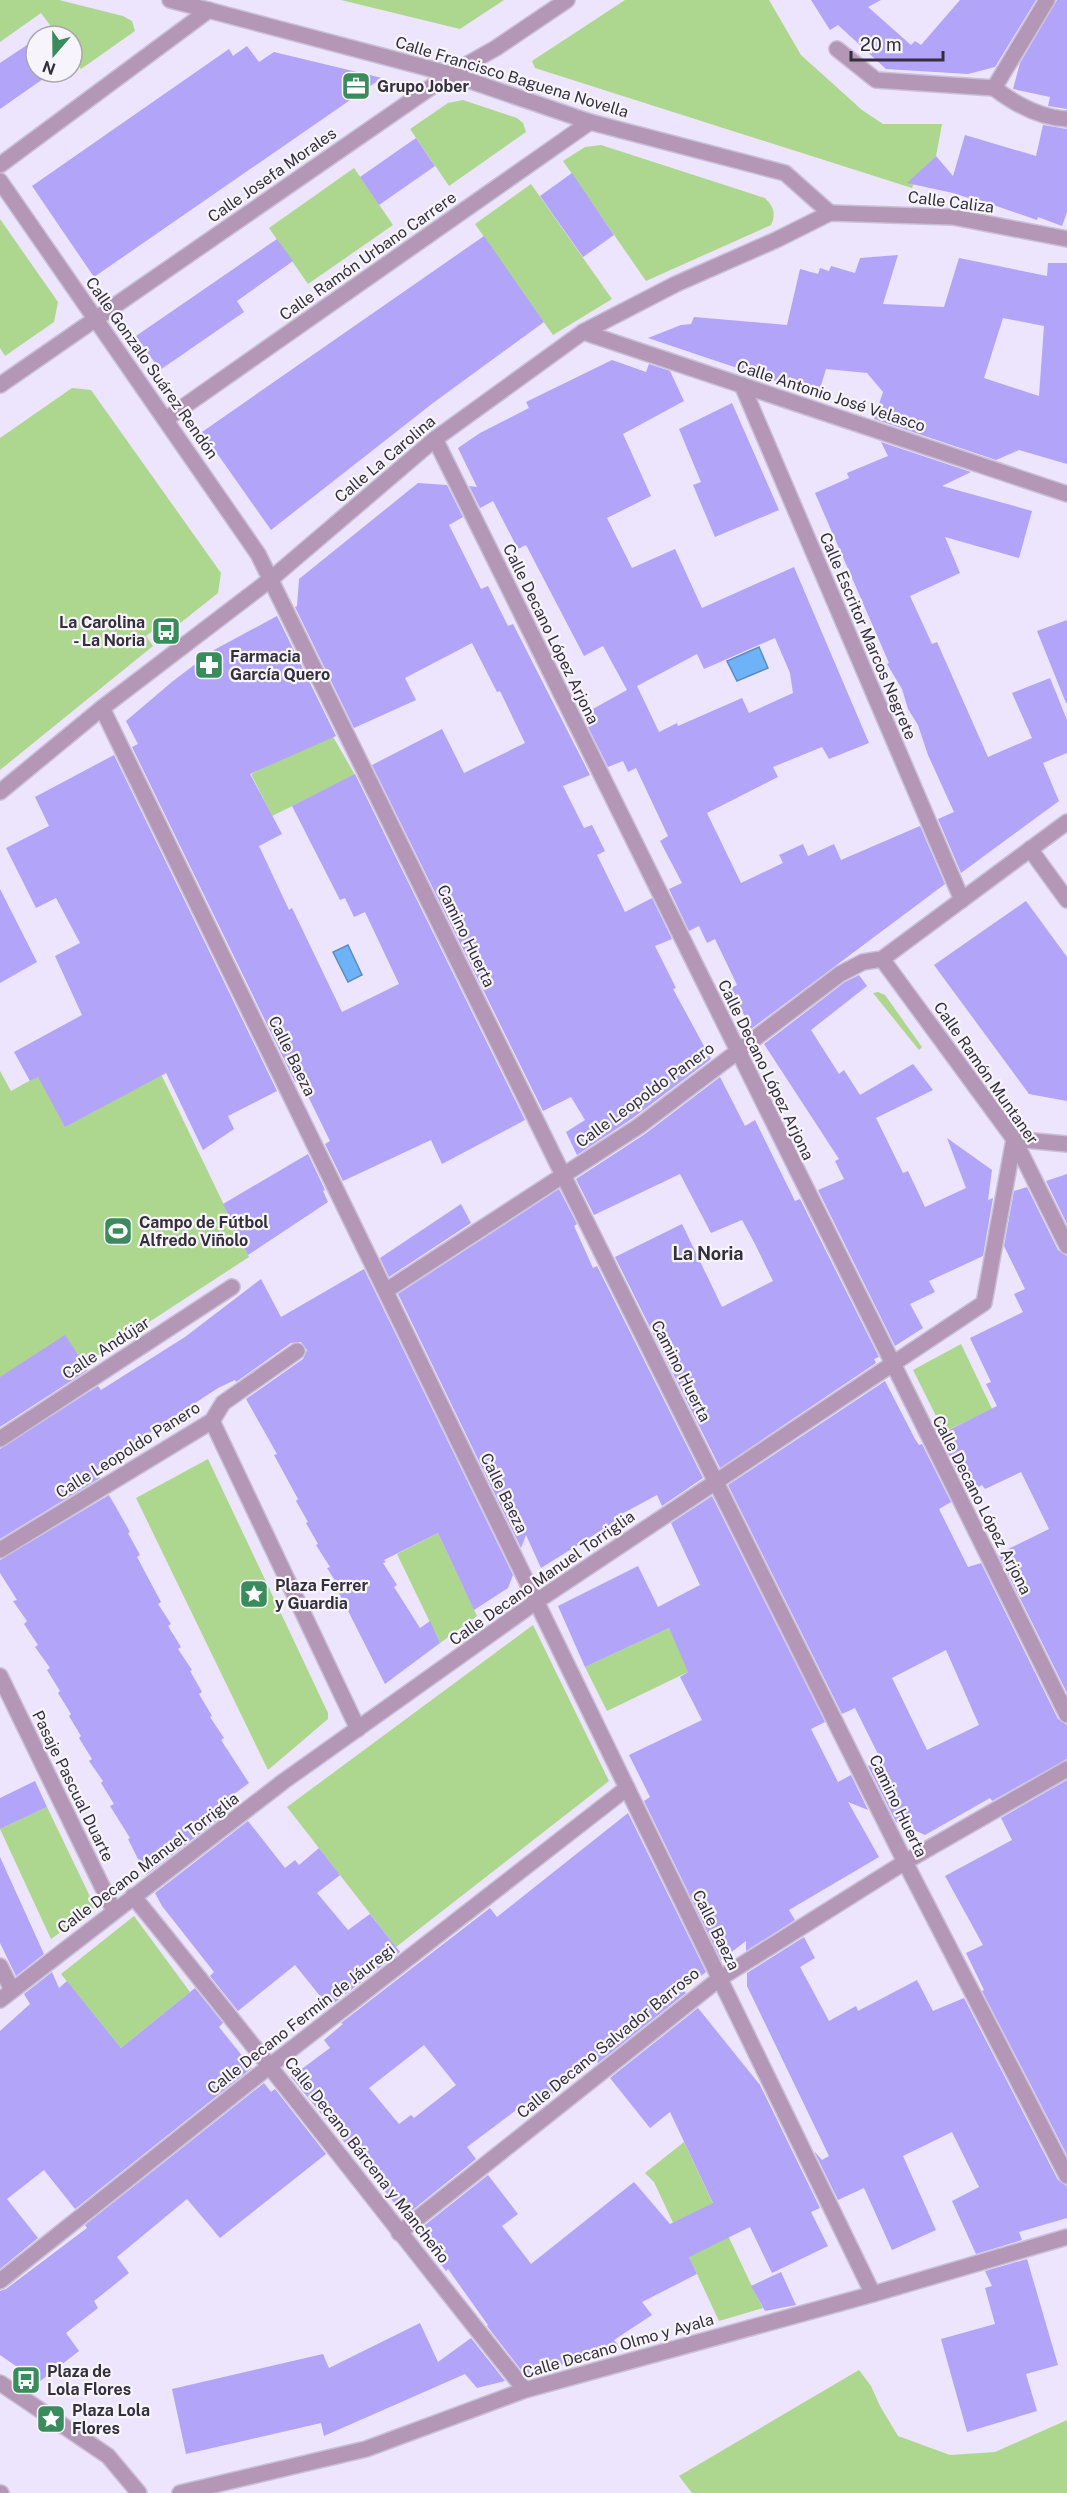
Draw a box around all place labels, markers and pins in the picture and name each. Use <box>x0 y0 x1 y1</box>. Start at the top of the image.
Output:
office icon: Grupo Jober <box>340 70 372 102</box>
place label: Grupo Jober <box>377 77 469 96</box>
place label: La Carolina - La Noria <box>59 613 145 650</box>
bus stop icon: La Carolina - La Noria <box>150 615 182 647</box>
place label: Farmacia García Quero <box>230 647 330 684</box>
pharmacy icon: Farmacia García Quero <box>193 649 225 681</box>
place label: Campo de Fútbol Alfredo Viñolo <box>139 1213 269 1250</box>
sports icon: Campo de Fútbol Alfredo Viñolo <box>102 1215 134 1247</box>
place label: Plaza Ferrer y Guardia <box>275 1576 369 1613</box>
place icon: Plaza Ferrer y Guardia <box>238 1578 270 1610</box>
place label: Plaza de Lola Flores <box>47 2362 131 2399</box>
bus stop icon: Plaza de Lola Flores <box>10 2364 42 2396</box>
place label: Plaza Lola Flores <box>72 2401 150 2438</box>
place icon: Plaza Lola Flores <box>35 2403 67 2435</box>

